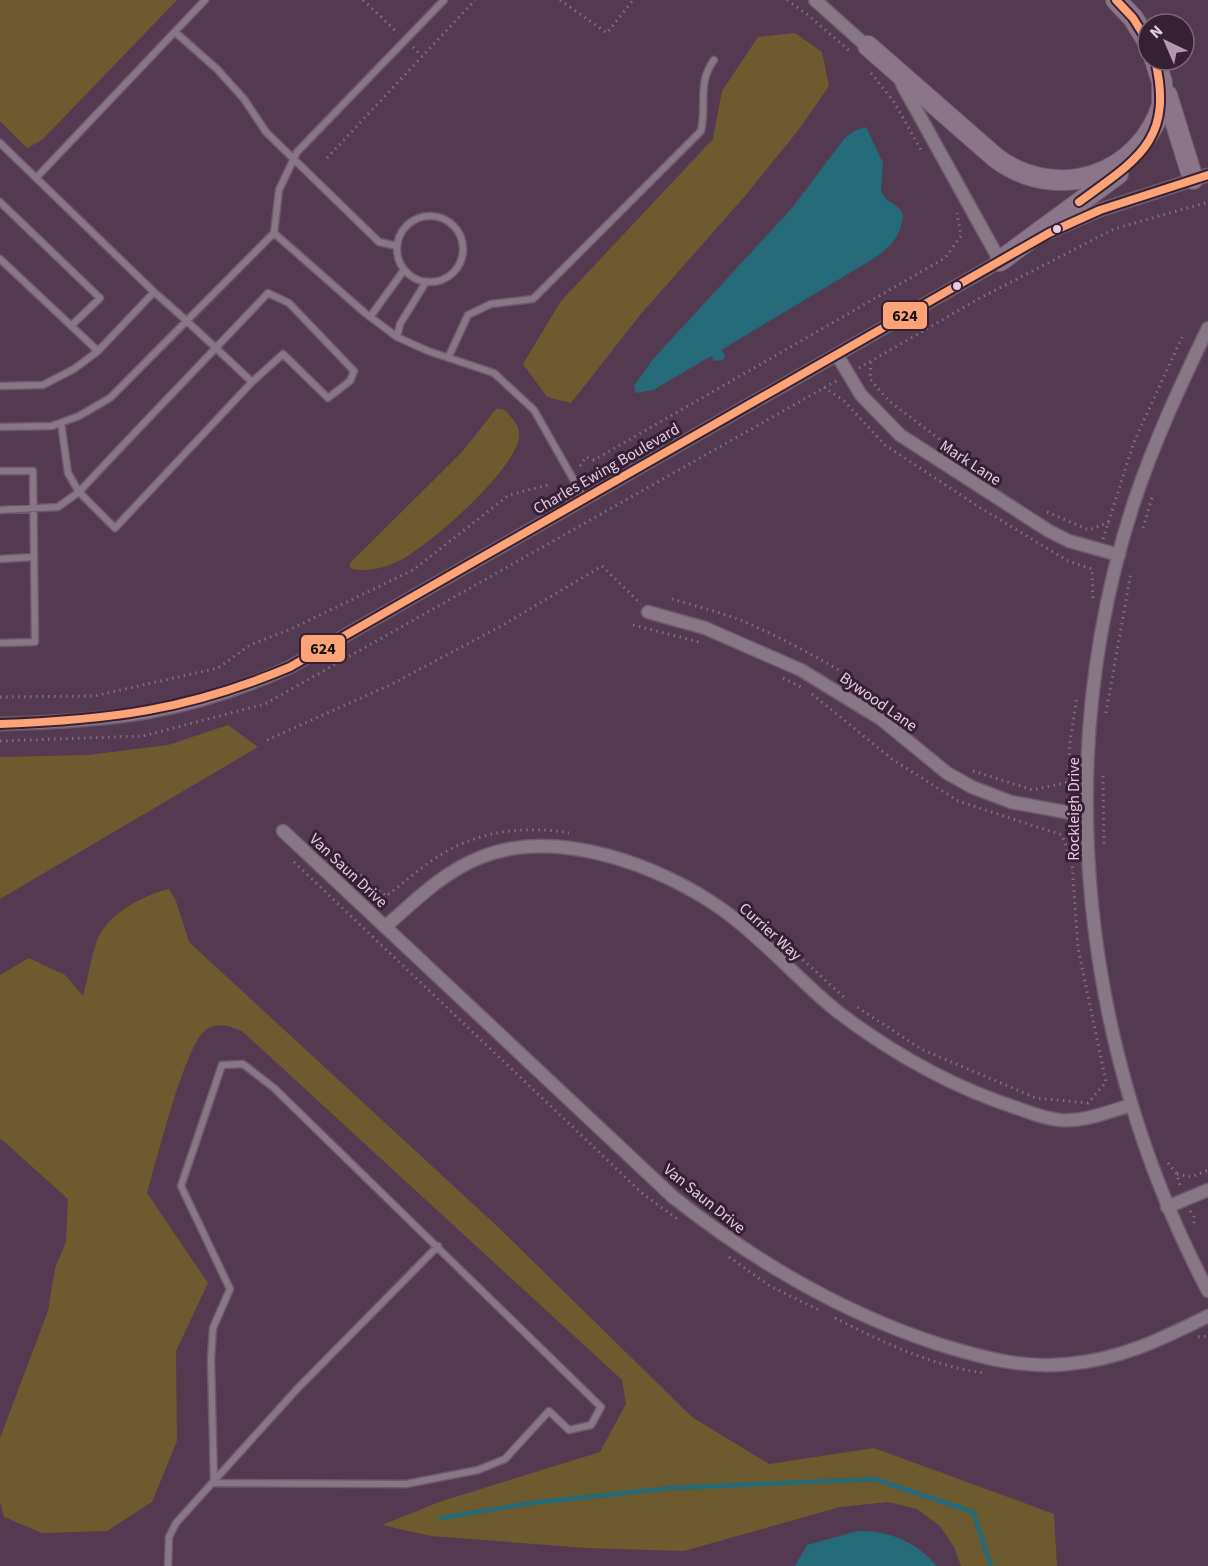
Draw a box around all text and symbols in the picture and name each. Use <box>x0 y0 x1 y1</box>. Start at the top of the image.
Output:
north arrow <box>1136 12 1196 72</box>
text: N <box>1145 20 1168 44</box>
unlabelled marker <box>1051 223 1063 235</box>
unlabelled marker <box>951 280 963 292</box>
line badge: 624 <box>882 301 928 330</box>
text: 624 <box>892 305 918 327</box>
street label: Charles Ewing Boulevard <box>529 418 684 520</box>
street label: Mark Lane <box>936 435 1005 491</box>
line badge: 624 <box>300 634 346 663</box>
text: 624 <box>310 638 336 660</box>
street label: Bywood Lane <box>835 667 922 737</box>
street label: Rockleigh Drive <box>1063 757 1085 861</box>
street label: Van Saun Drive <box>304 829 392 913</box>
street label: Currier Way <box>734 898 807 966</box>
street label: Van Saun Drive <box>659 1159 750 1239</box>

